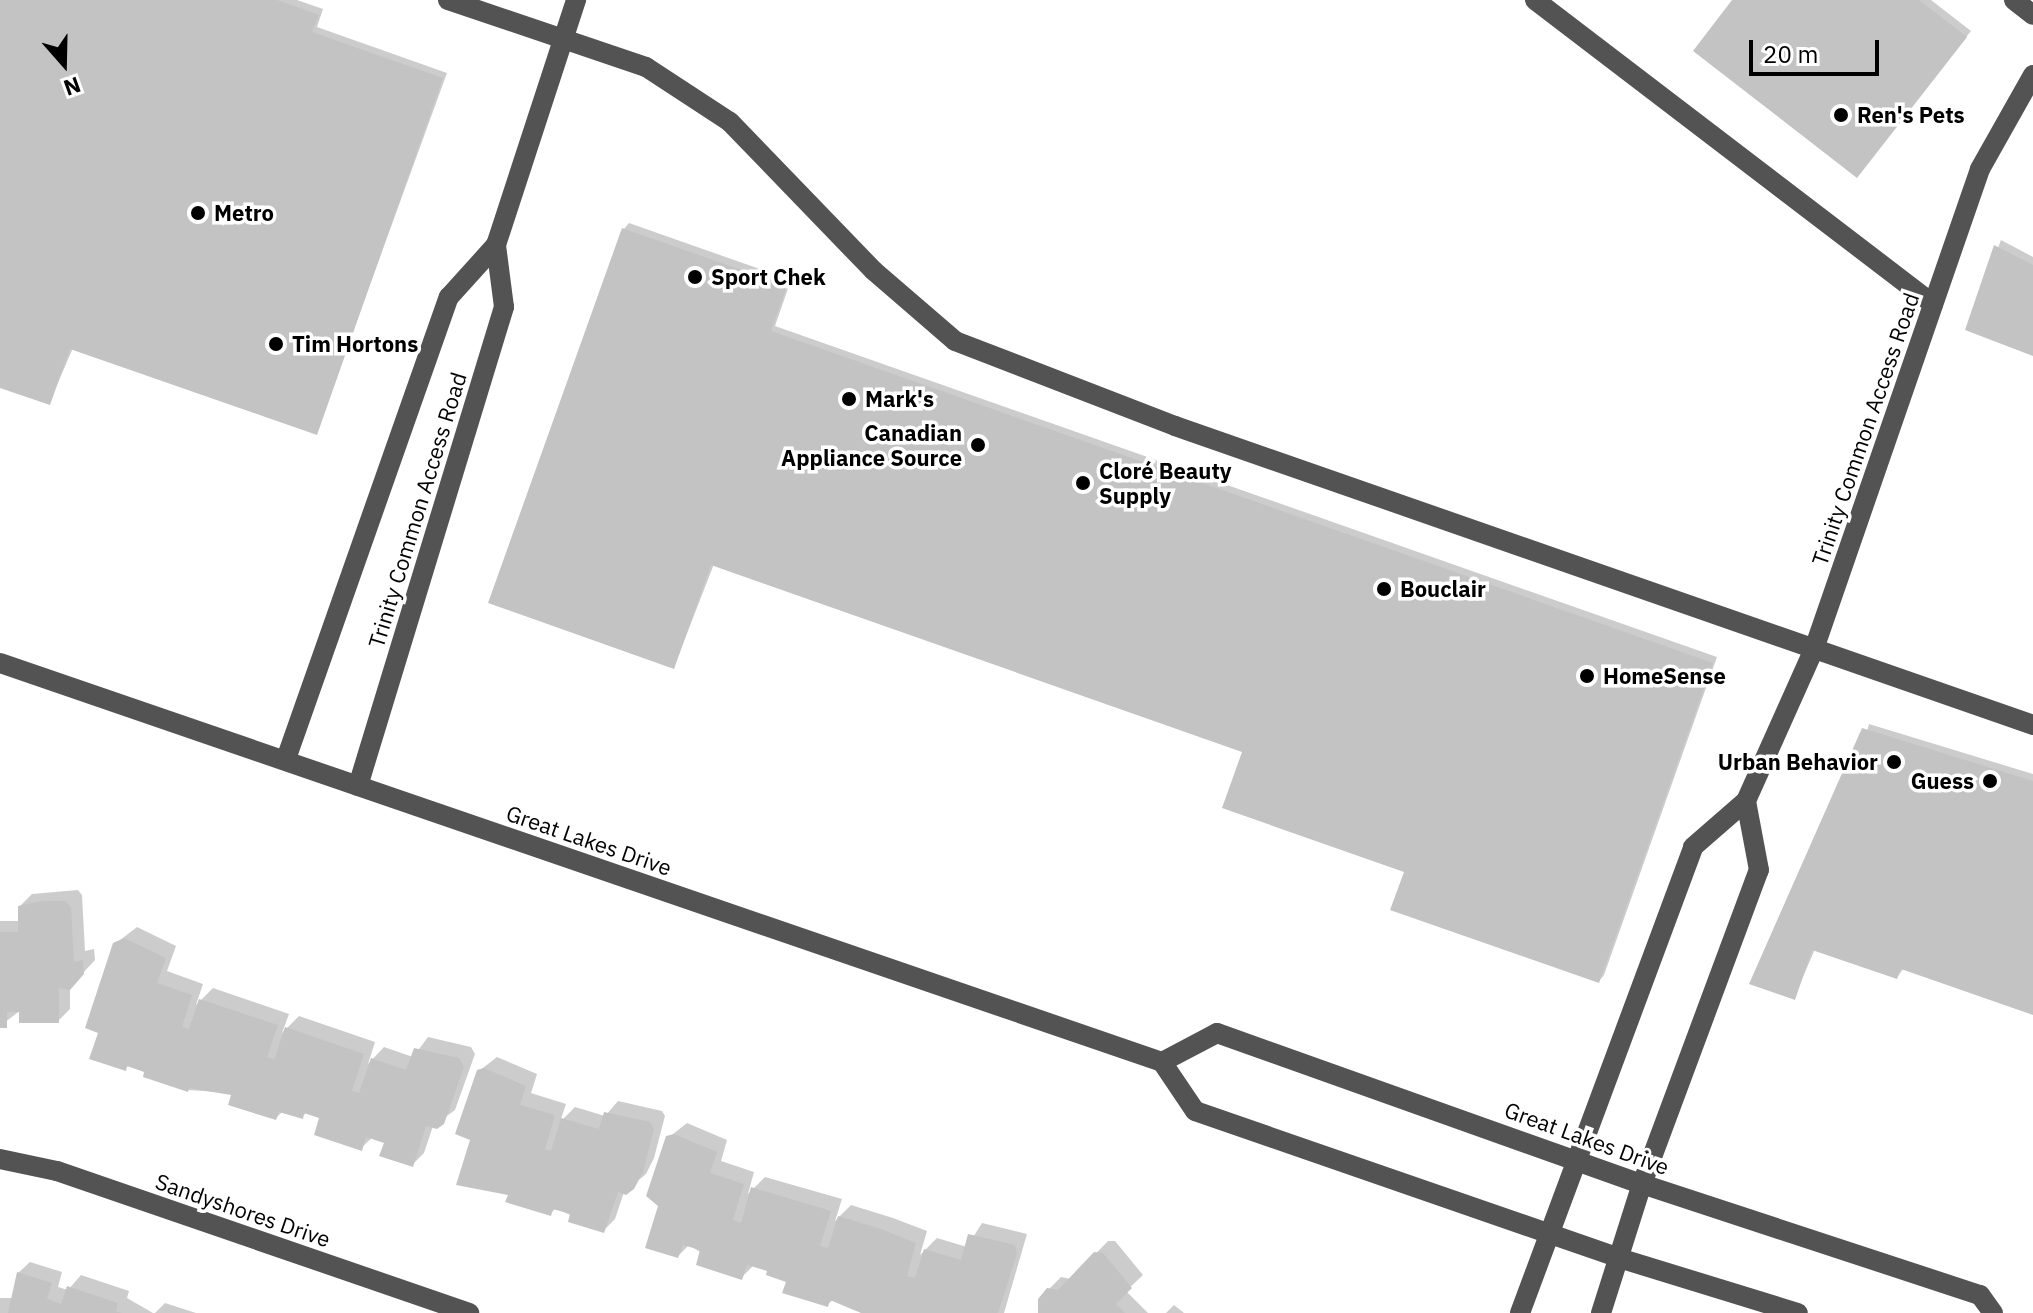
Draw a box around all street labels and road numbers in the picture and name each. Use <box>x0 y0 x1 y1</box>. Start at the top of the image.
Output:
street label: Trinity Common Access Road <box>1806 289 1924 569</box>
street label: Trinity Common Access Road <box>362 369 472 651</box>
street label: Great Lakes Drive <box>503 799 675 881</box>
street label: Great Lakes Drive <box>1501 1096 1673 1180</box>
street label: Sandyshores Drive <box>152 1168 334 1252</box>

